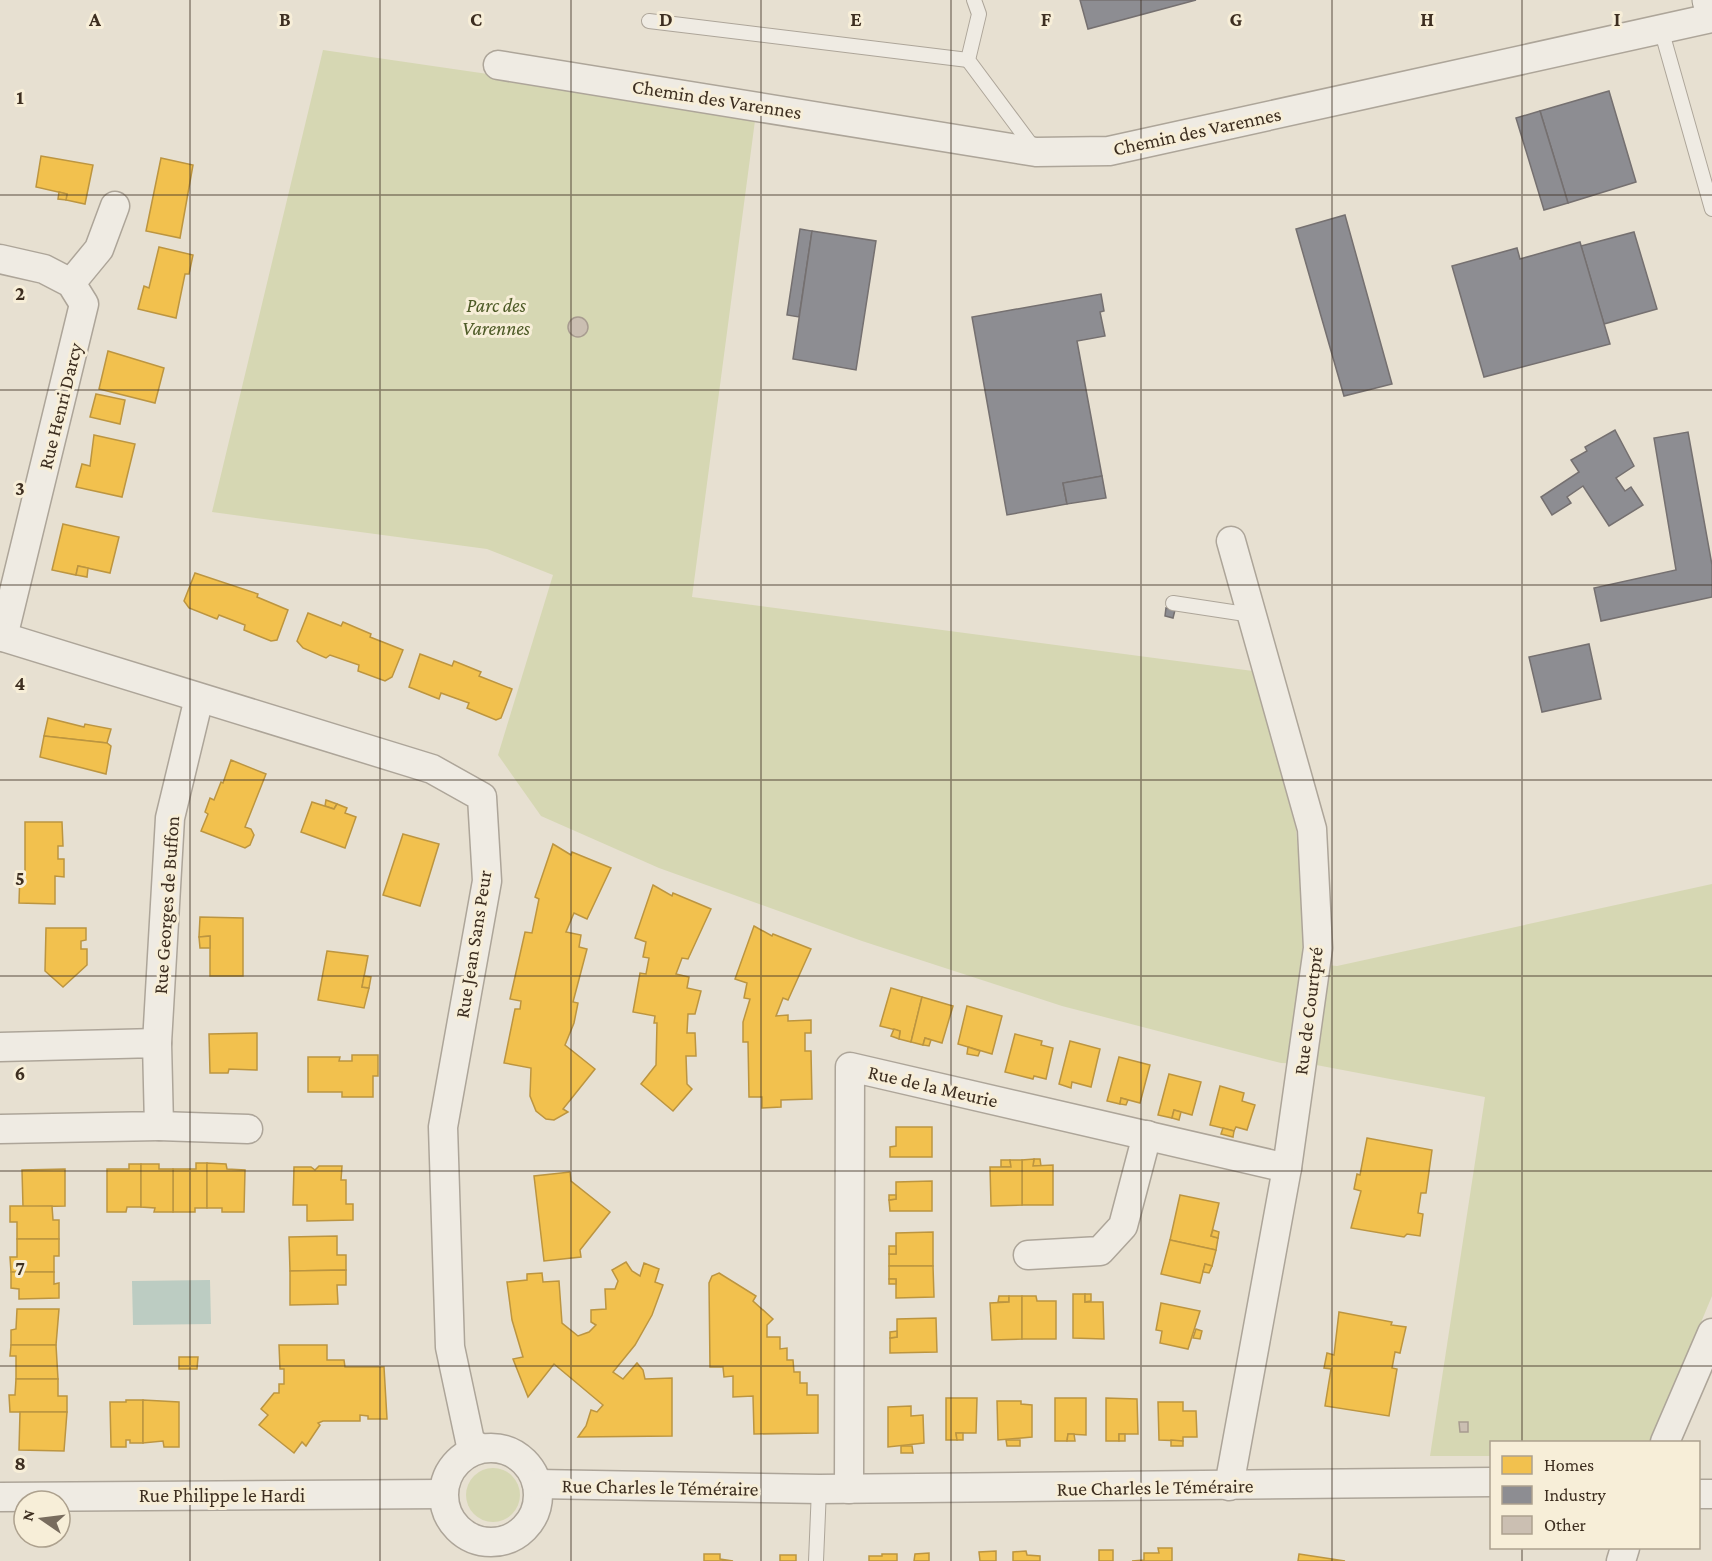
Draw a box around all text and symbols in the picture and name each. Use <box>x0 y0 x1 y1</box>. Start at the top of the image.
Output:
text: A <box>88 8 102 30</box>
text: B <box>279 8 291 30</box>
text: C <box>470 8 482 30</box>
text: D <box>659 8 673 30</box>
text: E <box>850 8 862 30</box>
text: F <box>1041 8 1052 30</box>
text: G <box>1230 8 1243 30</box>
text: H <box>1420 8 1434 30</box>
text: I <box>1614 8 1621 30</box>
street label: Chemin des Varennes <box>631 75 804 123</box>
text: 1 <box>16 86 24 108</box>
street label: Chemin des Varennes <box>1111 102 1283 160</box>
text: 2 <box>15 282 25 304</box>
park label: Parc des Varennes <box>462 294 531 339</box>
street label: Rue Henri Darcy <box>34 340 87 472</box>
text: 3 <box>15 477 25 499</box>
text: 4 <box>15 672 26 694</box>
street label: Rue Georges de Buffon <box>149 815 184 995</box>
text: 5 <box>15 867 25 889</box>
street label: Rue Jean Sans Peur <box>450 868 497 1020</box>
street label: Rue de Courtpré <box>1289 945 1328 1076</box>
street label: Rue de la Meurie <box>866 1060 1000 1112</box>
text: 6 <box>15 1062 25 1084</box>
text: 7 <box>15 1257 25 1279</box>
legend <box>1490 1441 1700 1549</box>
text: 8 <box>14 1452 26 1474</box>
text: Homes <box>1544 1455 1594 1475</box>
street label: Rue Charles le Téméraire <box>562 1474 759 1500</box>
street label: Rue Charles le Téméraire <box>1057 1474 1254 1500</box>
street label: Rue Philippe le Hardi <box>139 1484 305 1507</box>
text: Industry <box>1544 1485 1607 1505</box>
north arrow <box>12 1489 72 1549</box>
text: N <box>18 1508 38 1523</box>
text: Other <box>1544 1515 1587 1535</box>

